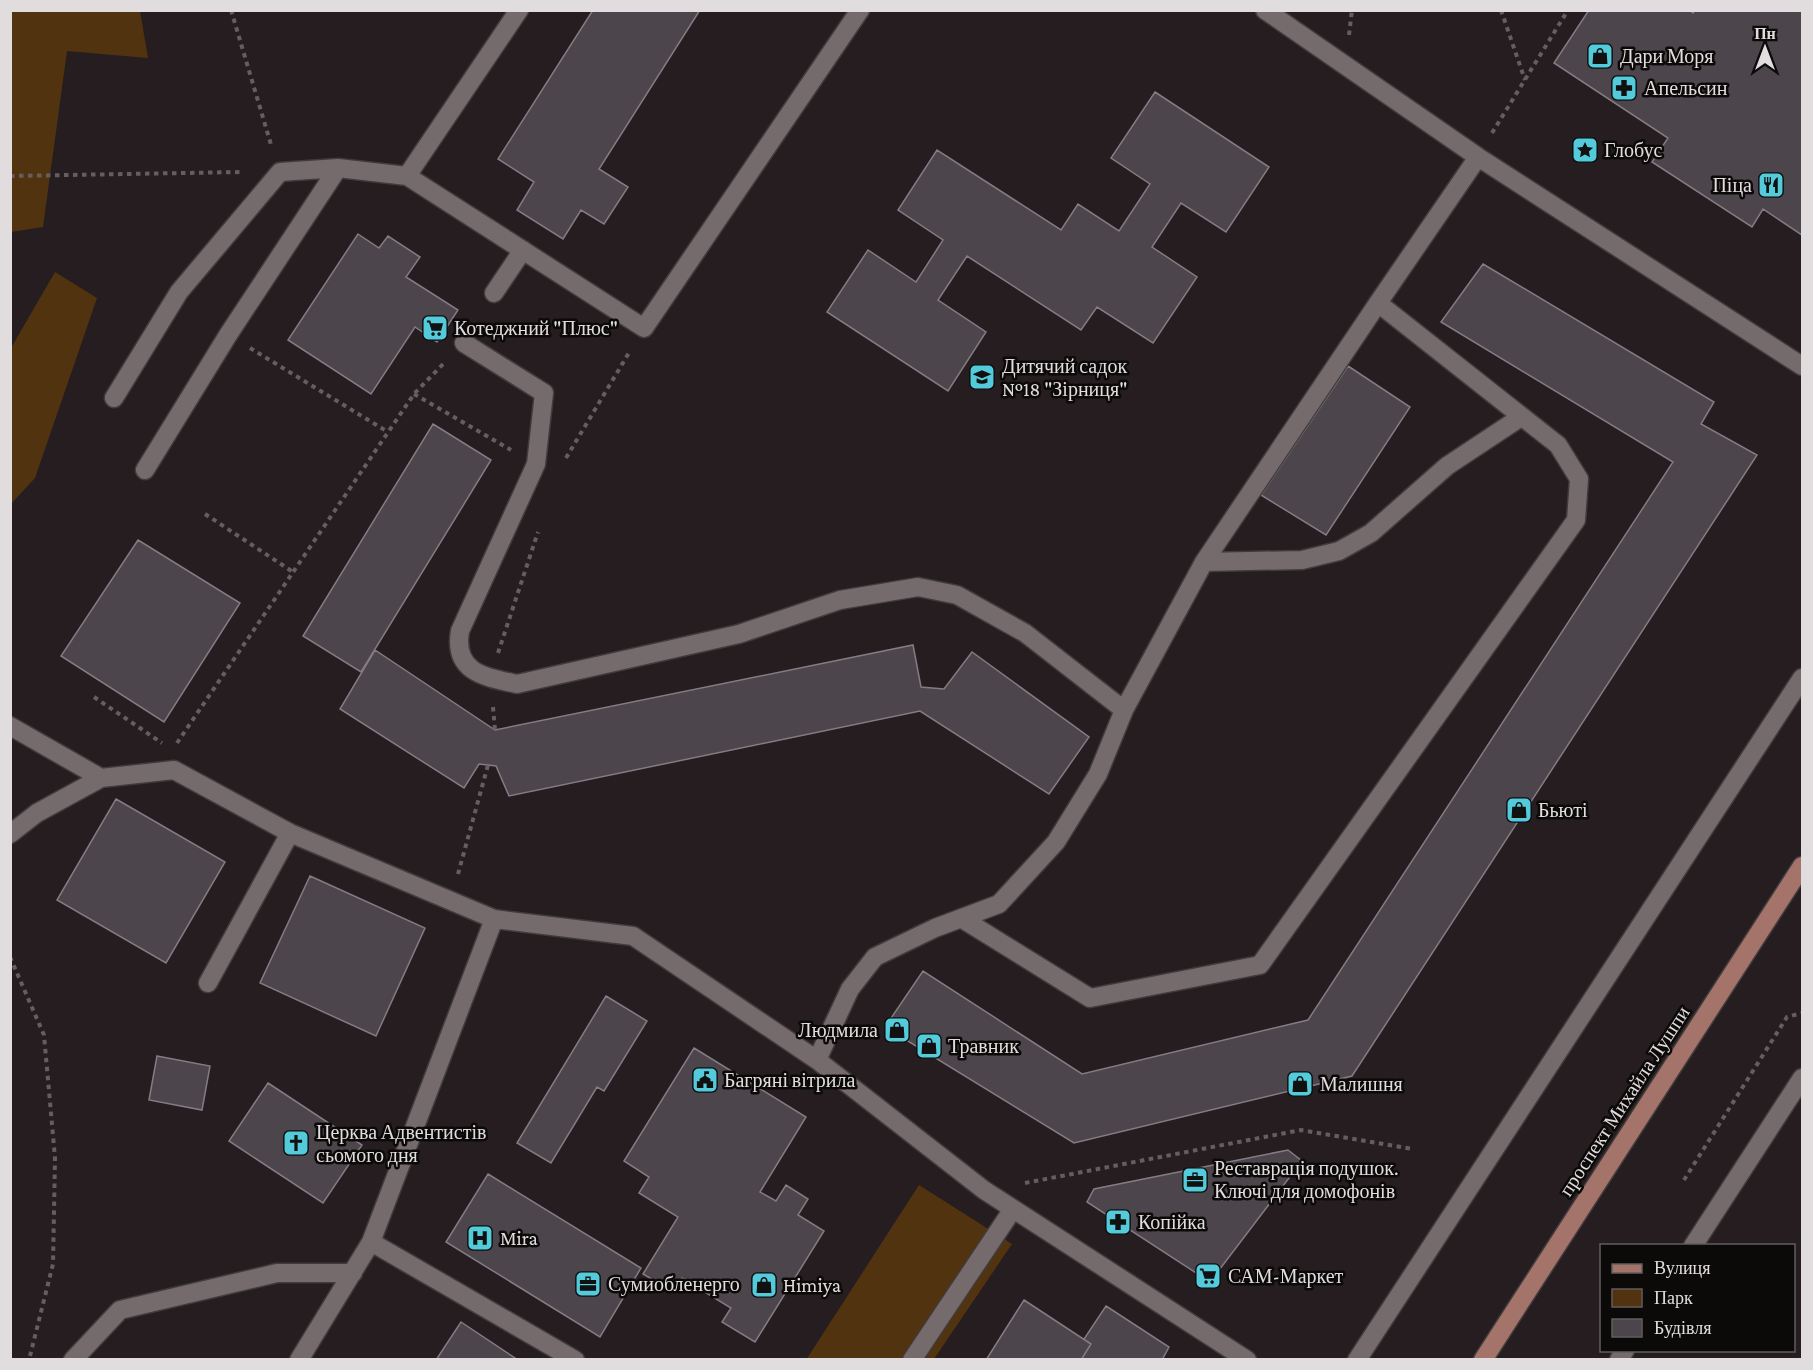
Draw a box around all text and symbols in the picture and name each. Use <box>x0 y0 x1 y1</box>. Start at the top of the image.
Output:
north arrow <box>1735 18 1795 78</box>
text: Пн <box>1754 25 1776 42</box>
shop icon: Дари Моря <box>1585 41 1615 71</box>
place label: Дари Моря <box>1620 45 1713 68</box>
pharmacy icon: Апельсин <box>1609 73 1639 103</box>
place label: Апельсин <box>1644 77 1728 99</box>
place icon: Глобус <box>1570 135 1600 165</box>
place label: Глобус <box>1604 139 1662 162</box>
restaurant icon: Піца <box>1756 170 1786 200</box>
place label: Піца <box>1712 174 1752 197</box>
supermarket icon: Котеджний "Плюс" <box>420 313 450 343</box>
place label: Котеджний "Плюс" <box>454 317 618 340</box>
place label: Дитячий садок №18 "Зірниця" <box>1002 355 1127 401</box>
school or university icon: Дитячий садок №18 "Зірниця" <box>967 362 997 392</box>
shop icon: Бьюті <box>1504 795 1534 825</box>
place label: Бьюті <box>1538 799 1588 821</box>
street label: проспект Михайла Лушпи <box>1554 1002 1695 1201</box>
shop icon: Людмила <box>882 1015 912 1045</box>
place label: Людмила <box>798 1019 878 1042</box>
shop icon: Травник <box>914 1031 944 1061</box>
place label: Травник <box>948 1035 1019 1058</box>
public building icon: Багряні вітрила <box>690 1065 720 1095</box>
place label: Багряні вітрила <box>724 1069 855 1092</box>
shop icon: Малишня <box>1285 1069 1315 1099</box>
place label: Малишня <box>1320 1073 1403 1095</box>
place label: Церква Адвентистів сьомого дня <box>316 1121 486 1167</box>
church icon: Церква Адвентистів сьомого дня <box>281 1128 311 1158</box>
place label: Реставрація подушок. Ключі для домофонів <box>1214 1157 1399 1203</box>
office icon: Реставрація подушок. Ключі для домофонів <box>1180 1165 1210 1195</box>
pharmacy icon: Копійка <box>1103 1207 1133 1237</box>
place label: Копійка <box>1138 1211 1206 1233</box>
hospital icon: Mira <box>465 1223 495 1253</box>
place label: Mira <box>500 1227 538 1249</box>
legend <box>1600 1244 1795 1352</box>
text: Вулиця <box>1654 1258 1711 1278</box>
supermarket icon: САМ-Маркет <box>1193 1261 1223 1291</box>
place label: САМ-Маркет <box>1228 1265 1344 1288</box>
office icon: Сумиобленерго <box>573 1269 603 1299</box>
shop icon: Himiya <box>749 1270 779 1300</box>
place label: Сумиобленерго <box>608 1273 740 1296</box>
place label: Himiya <box>783 1274 841 1297</box>
text: Парк <box>1654 1288 1693 1308</box>
text: Будівля <box>1654 1318 1711 1338</box>

